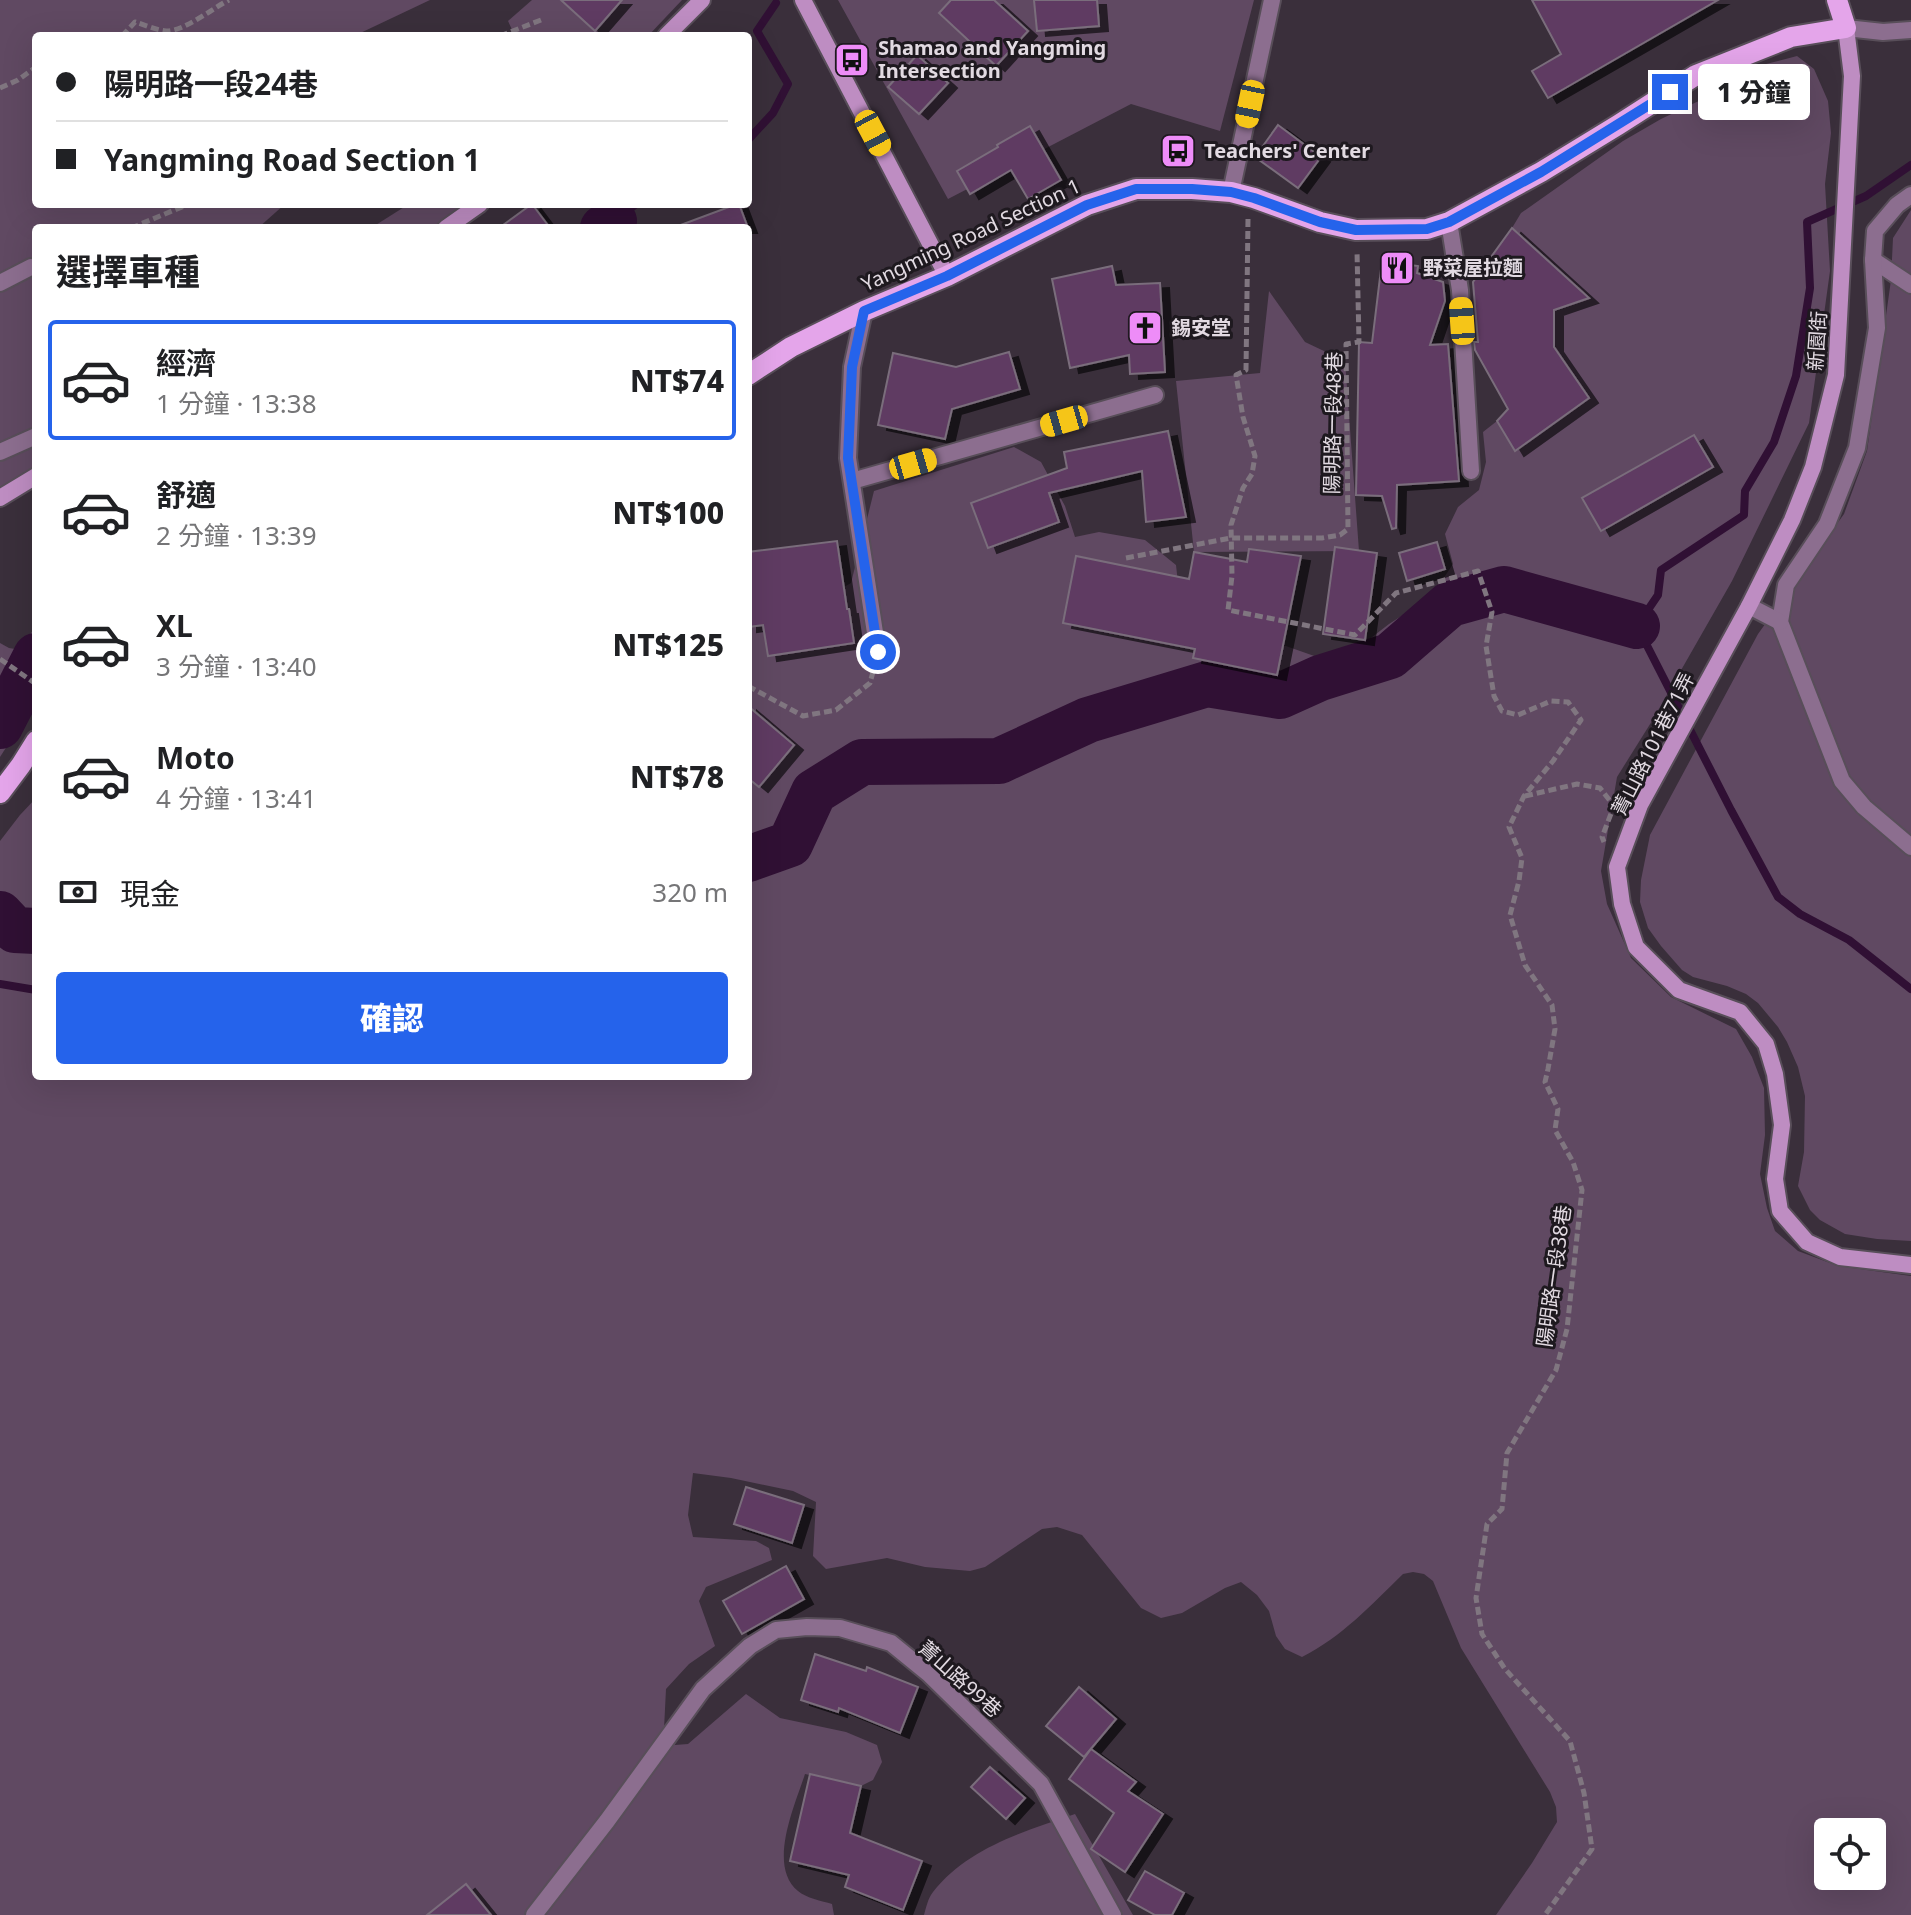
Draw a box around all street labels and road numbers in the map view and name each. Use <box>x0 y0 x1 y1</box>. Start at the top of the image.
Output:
street label: Yangming Road Section 1 <box>857 172 1085 297</box>
street label: 新園街 <box>1801 310 1832 372</box>
street label: 陽明路一段48巷 <box>1318 351 1347 495</box>
street label: 菁山路101巷71弄 <box>1605 668 1700 820</box>
street label: 陽明路一段38巷 <box>1530 1203 1577 1349</box>
street label: 菁山路99巷 <box>913 1634 1008 1723</box>

